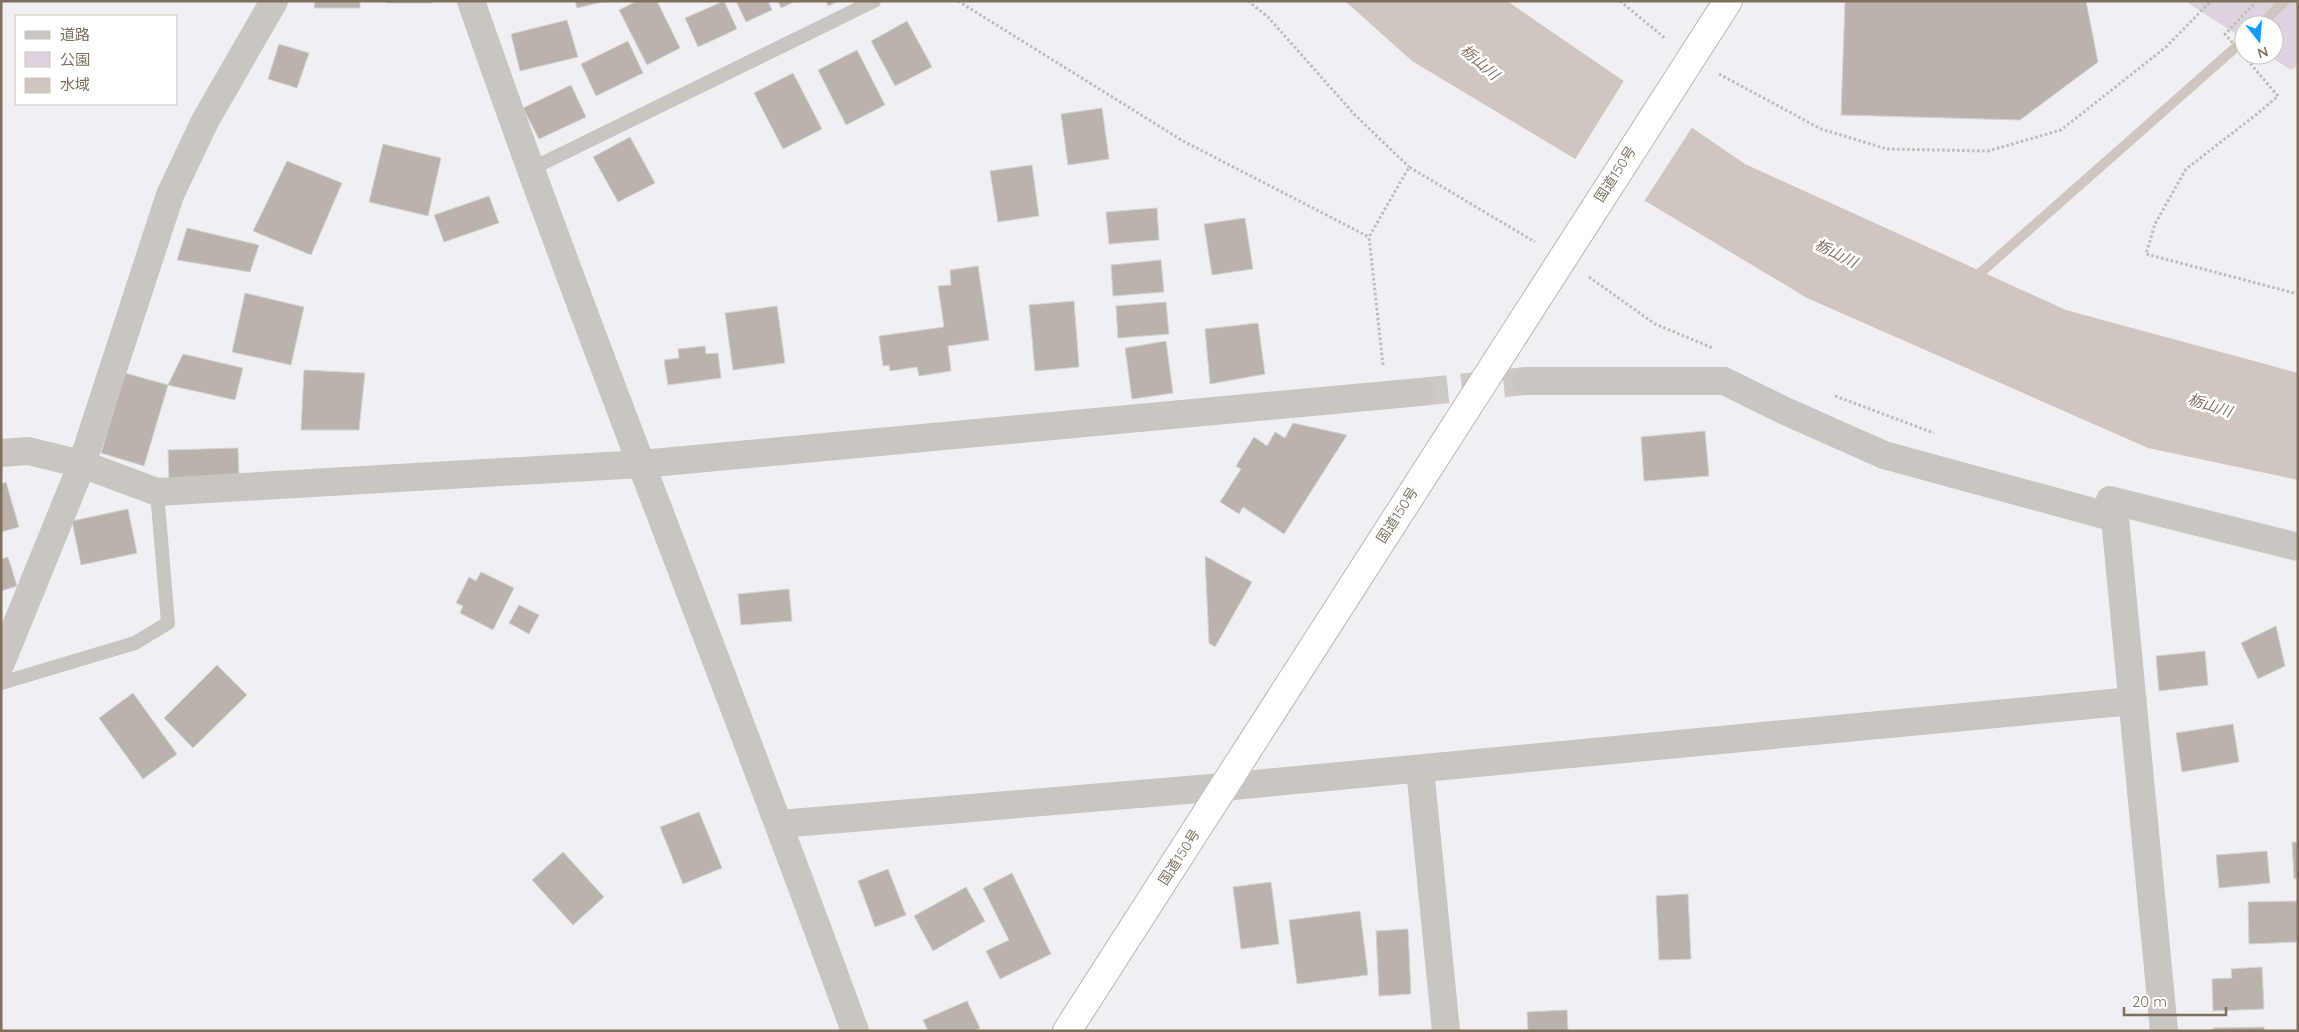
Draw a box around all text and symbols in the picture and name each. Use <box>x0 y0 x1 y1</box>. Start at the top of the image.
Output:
legend <box>15 15 178 105</box>
north arrow <box>2234 15 2284 65</box>
text: 道路 <box>60 25 90 44</box>
water label: 栃山川 <box>1457 40 1505 85</box>
text: N <box>2255 42 2270 63</box>
text: 公園 <box>60 50 90 69</box>
text: 水域 <box>60 75 90 94</box>
street label: 国道150号 <box>1590 143 1640 205</box>
water label: 栃山川 <box>1812 234 1862 273</box>
water label: 栃山川 <box>2186 389 2236 422</box>
street label: 国道150号 <box>1372 484 1422 546</box>
street label: 国道150号 <box>1154 826 1204 888</box>
scale bar <box>2124 984 2226 1016</box>
text: 20 m <box>2132 992 2167 1011</box>

